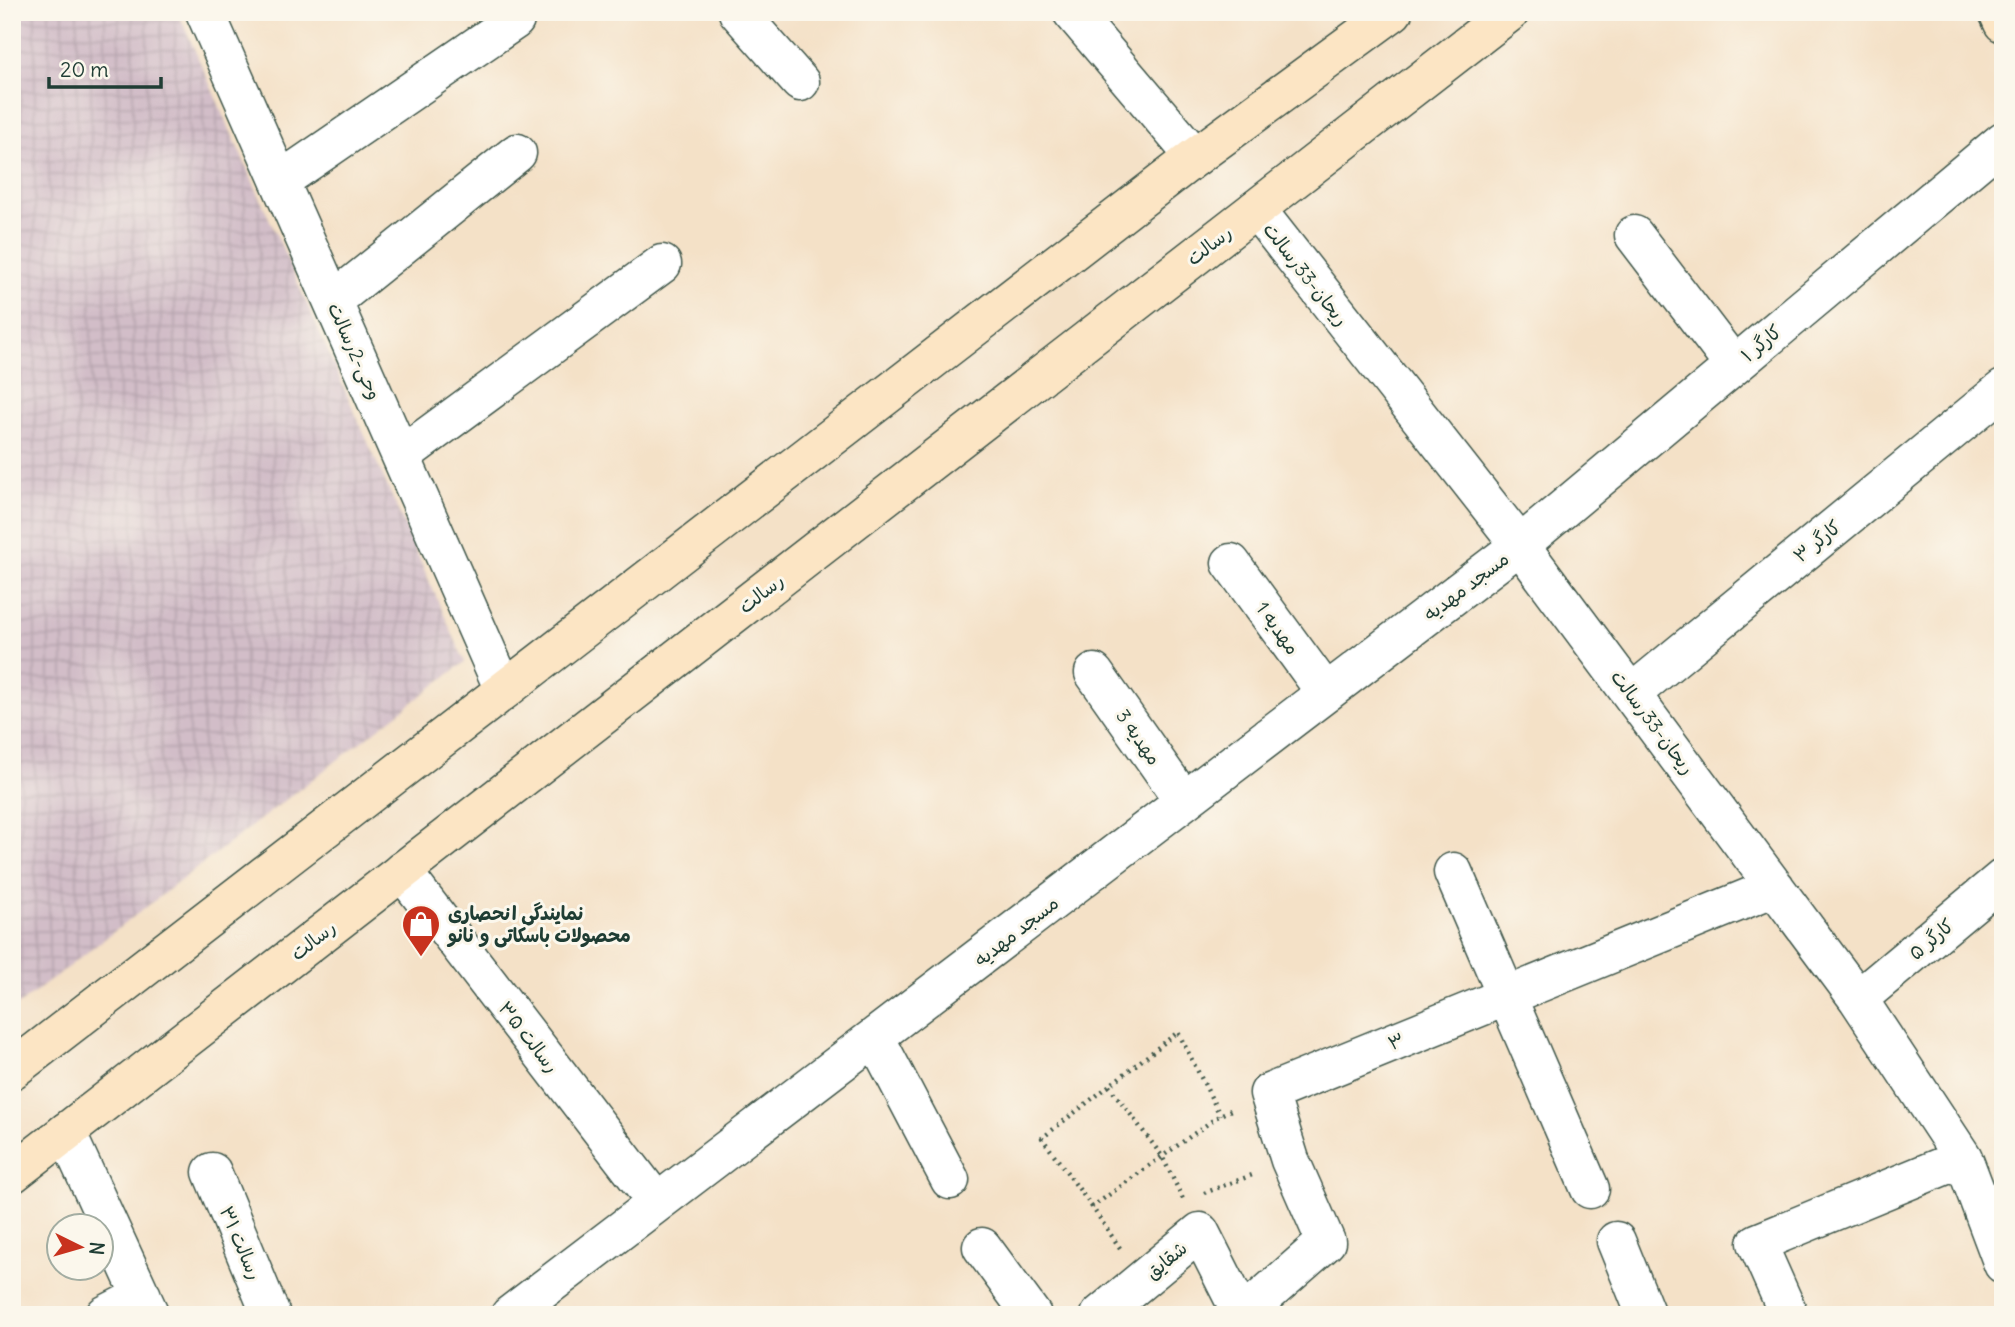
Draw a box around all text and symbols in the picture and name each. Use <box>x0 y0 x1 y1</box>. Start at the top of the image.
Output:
scale bar <box>49 46 161 90</box>
text: 20 m <box>60 56 109 83</box>
street label: ریحان-33رسالت <box>1258 218 1354 330</box>
street label: رسالت <box>1182 220 1236 270</box>
street label: وحی-2رسالت <box>322 299 387 404</box>
street label: کارگر ۱ <box>1736 319 1786 367</box>
street label: کارگر ۳ <box>1788 515 1846 567</box>
street label: مسجد مهدیه <box>1419 546 1513 626</box>
street label: رسالت <box>734 568 788 618</box>
street label: مهدیه 1 <box>1251 597 1305 659</box>
street label: ریحان-33رسالت <box>1606 665 1700 779</box>
street label: مهدیه 3 <box>1111 704 1167 770</box>
street label: مسجد مهدیه <box>969 891 1063 971</box>
place label: نمایندگی انحصاری محصولات باسکاتی و نانو <box>446 901 631 948</box>
shop icon: نمایندگی انحصاری محصولات باسکاتی و نانو <box>400 903 442 958</box>
street label: کارگر ۵ <box>1903 913 1959 965</box>
street label: رسالت <box>286 915 340 965</box>
street label: رسالت ۳۵ <box>494 996 564 1078</box>
street label: ۳ <box>1384 1027 1408 1055</box>
street label: رسالت ۳۱ <box>215 1202 267 1284</box>
north arrow <box>46 1212 116 1282</box>
street label: شقایق <box>1140 1236 1192 1284</box>
text: N <box>84 1241 109 1256</box>

